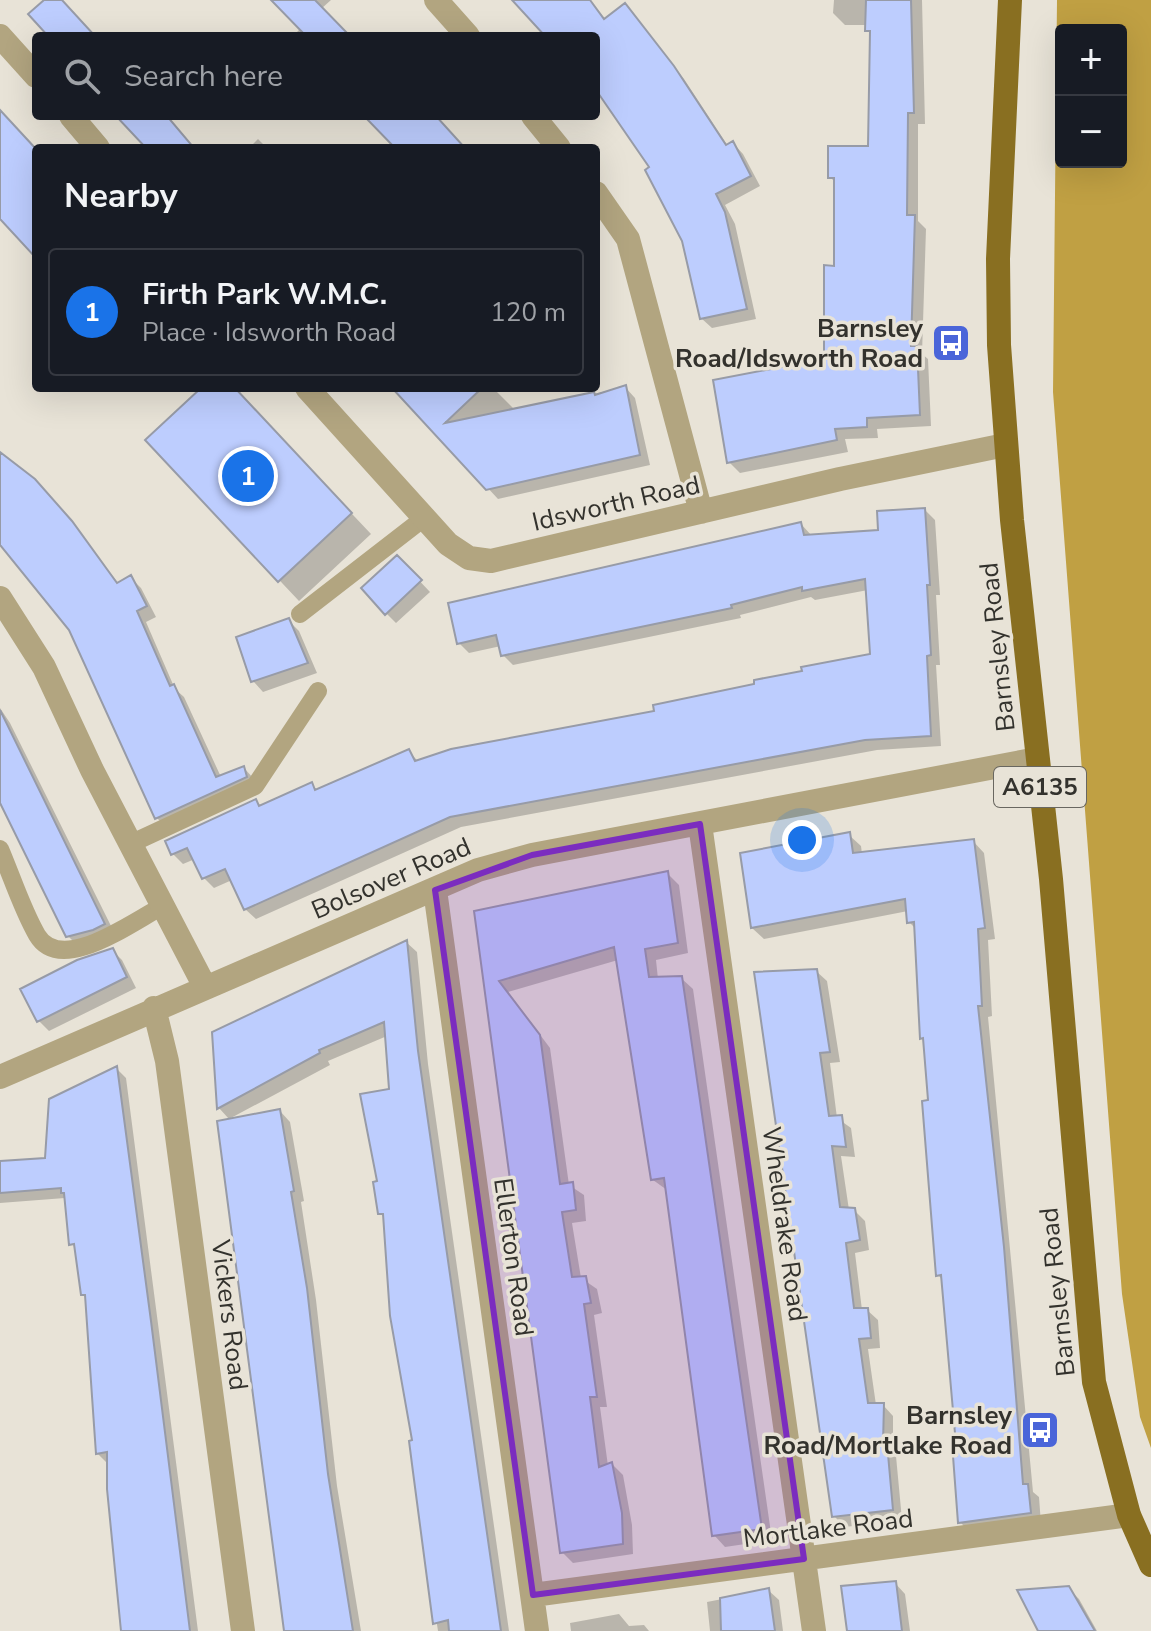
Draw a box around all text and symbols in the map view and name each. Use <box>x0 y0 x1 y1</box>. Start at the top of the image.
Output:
map controls <box>1055 24 1127 168</box>
button: + <box>1055 24 1127 96</box>
search box <box>32 32 600 120</box>
icon: search <box>60 54 104 98</box>
text: Search here <box>124 56 283 97</box>
button: − <box>1055 96 1127 168</box>
text: Nearby <box>64 173 178 219</box>
text: Firth Park W.M.C. <box>142 274 387 315</box>
text: 1 <box>84 295 100 330</box>
text: 120 m <box>490 295 566 330</box>
place label: Barnsley Road/Idsworth Road <box>675 311 923 376</box>
text: Place · Idsworth Road <box>142 315 396 350</box>
bus stop icon: Barnsley Road/Idsworth Road <box>930 322 972 364</box>
pin: 1 <box>222 446 274 506</box>
street label: Idsworth Road <box>529 467 703 540</box>
street label: Barnsley Road <box>971 561 1024 733</box>
road number: A6135 <box>994 767 1086 807</box>
your location <box>782 820 822 860</box>
street label: Bolsover Road <box>306 829 476 928</box>
street label: Wheldrake Road <box>753 1124 816 1324</box>
street label: Ellerton Road <box>485 1176 542 1339</box>
street label: Barnsley Road <box>1031 1206 1084 1378</box>
street label: Vickers Road <box>203 1237 256 1392</box>
place label: Barnsley Road/Mortlake Road <box>764 1398 1012 1463</box>
bus stop icon: Barnsley Road/Mortlake Road <box>1019 1409 1061 1451</box>
street label: Mortlake Road <box>741 1501 915 1556</box>

